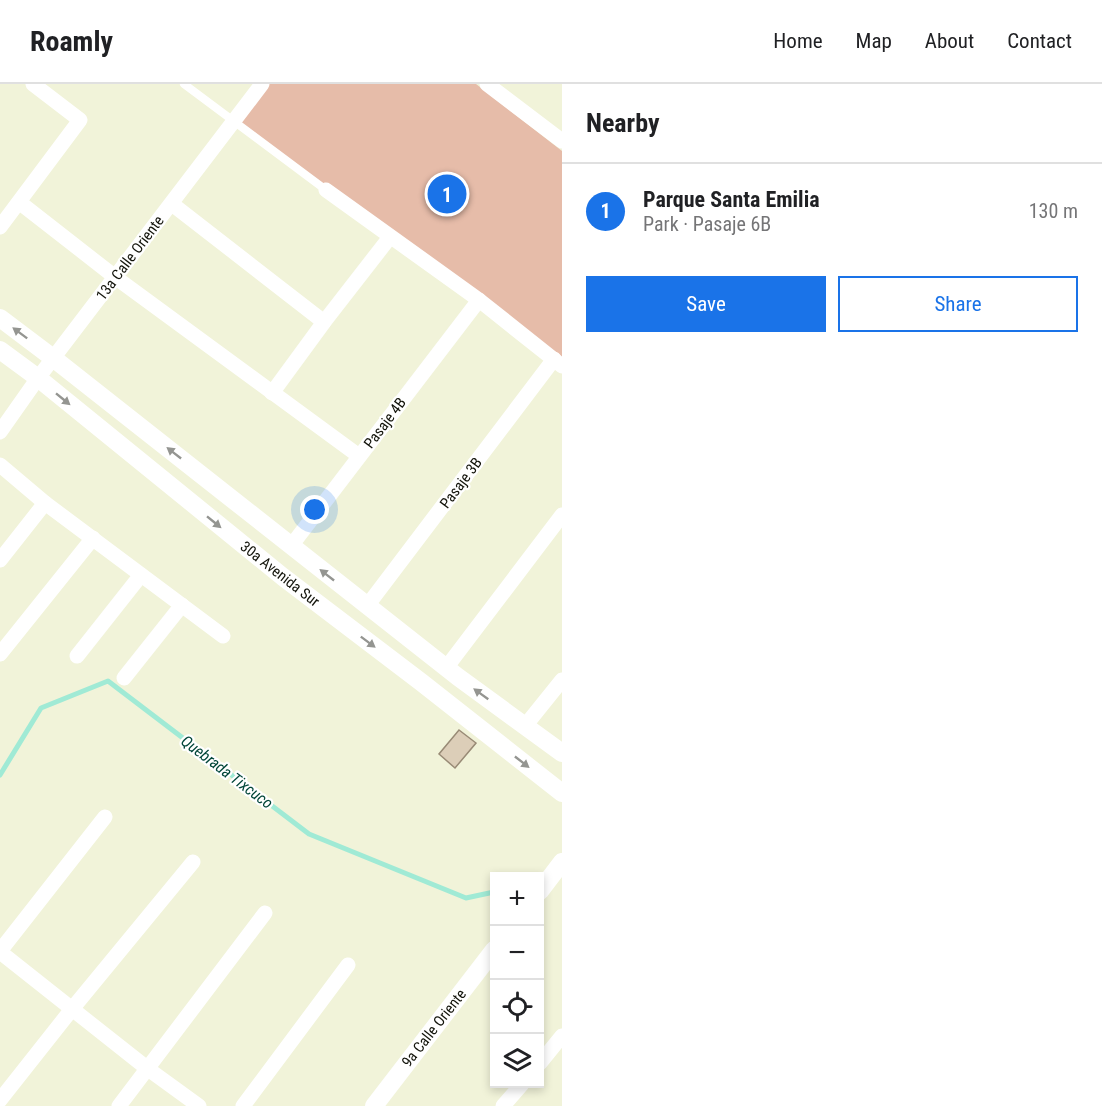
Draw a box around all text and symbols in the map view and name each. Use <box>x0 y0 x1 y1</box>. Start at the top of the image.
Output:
text: Roamly <box>30 25 113 58</box>
text: Home <box>773 29 823 53</box>
text: Map <box>856 29 892 53</box>
text: About <box>925 29 974 53</box>
text: Contact <box>1007 29 1072 53</box>
text: Nearby <box>586 108 660 138</box>
pin: 1 <box>428 172 466 216</box>
text: Parque Santa Emilia <box>643 187 820 212</box>
text: 1 <box>600 199 611 223</box>
text: 130 m <box>1029 199 1078 223</box>
street label: 13a Calle Oriente <box>92 212 168 304</box>
text: Park · Pasaje 6B <box>643 212 771 236</box>
button: Save <box>586 276 826 332</box>
button: Share <box>838 276 1078 332</box>
one-way arrow <box>13 328 28 340</box>
one-way arrow <box>55 392 71 405</box>
street label: Pasaje 4B <box>360 394 410 452</box>
one-way arrow <box>167 447 182 459</box>
street label: Pasaje 3B <box>436 454 486 512</box>
your location <box>300 495 329 524</box>
one-way arrow <box>207 515 222 527</box>
street label: 30a Avenida Sur <box>237 538 323 611</box>
one-way arrow <box>319 568 335 581</box>
one-way arrow <box>359 636 375 648</box>
one-way arrow <box>473 688 489 700</box>
water label: Quebrada Tixcuco <box>177 731 277 813</box>
one-way arrow <box>514 755 530 768</box>
map controls <box>490 872 544 1088</box>
button: + <box>490 872 544 926</box>
button: − <box>490 926 544 980</box>
button: locate <box>490 980 544 1034</box>
street label: 9a Calle Oriente <box>398 985 470 1071</box>
button: layers <box>490 1034 544 1088</box>

